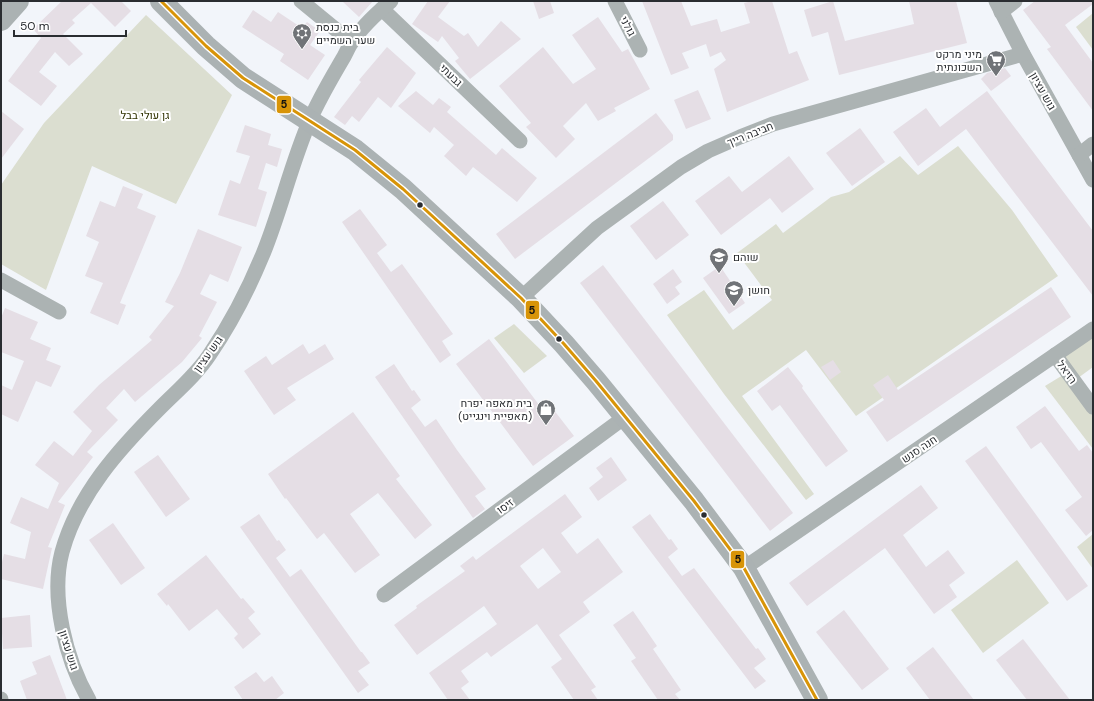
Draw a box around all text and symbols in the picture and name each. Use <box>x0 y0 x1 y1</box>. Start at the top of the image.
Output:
scale bar <box>14 12 126 38</box>
street label: גולני <box>617 14 639 38</box>
text: 50 m <box>20 18 49 34</box>
place label: בית כנסת שער השמיים <box>316 20 375 47</box>
synagogue icon: בית כנסת שער השמיים <box>291 22 313 50</box>
place label: מיני מרקט השכונתית <box>935 47 982 74</box>
supermarket icon: מיני מרקט השכונתית <box>985 49 1007 77</box>
street label: גבעתי <box>437 61 465 89</box>
street label: גוש עציון <box>1027 70 1059 112</box>
line badge: 5 <box>276 95 292 114</box>
text: 5 <box>281 97 288 111</box>
park label: גן עולי בבל <box>120 108 170 122</box>
street label: חביבה רייך <box>725 118 775 150</box>
unlabelled marker <box>415 200 425 210</box>
school or university icon: שוהם <box>708 246 730 274</box>
place label: שוהם <box>733 250 758 264</box>
school or university icon: חושן <box>723 279 745 307</box>
place label: חושן <box>748 283 770 297</box>
line badge: 5 <box>525 300 540 320</box>
text: 5 <box>529 303 536 317</box>
street label: גוש עציון <box>190 333 226 375</box>
unlabelled marker <box>554 334 564 344</box>
street label: רזיאל <box>1054 358 1080 386</box>
place label: בית מאפה יפרח (מאפיית וינגייט) <box>458 396 532 423</box>
shop icon: בית מאפה יפרח (מאפיית וינגייט) <box>535 398 557 426</box>
street label: חנה סנש <box>899 432 939 466</box>
street label: זיסו <box>494 495 516 517</box>
unlabelled marker <box>699 510 709 520</box>
line badge: 5 <box>730 550 745 569</box>
text: 5 <box>735 552 742 566</box>
street label: גוש עציון <box>56 628 82 672</box>

